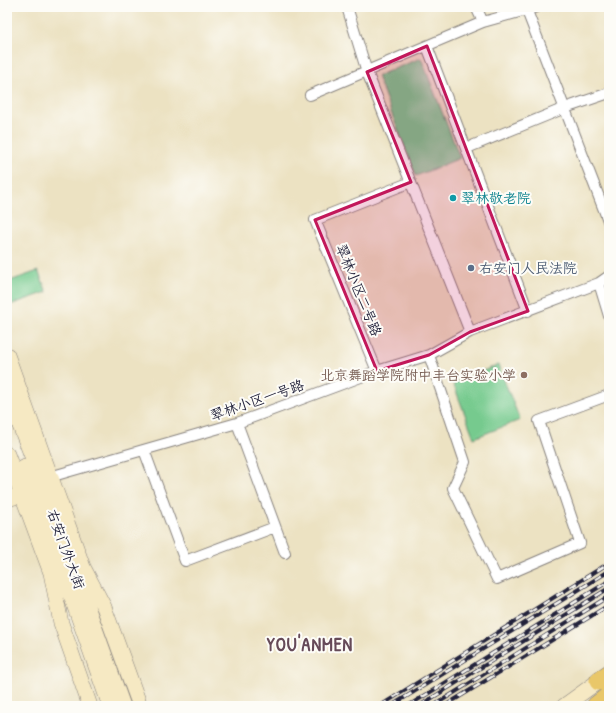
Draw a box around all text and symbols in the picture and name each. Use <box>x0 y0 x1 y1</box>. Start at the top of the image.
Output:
place label: 翠林敬老院 <box>461 188 531 207</box>
marker: 翠林敬老院 <box>448 193 458 203</box>
street label: 翠林小区二号路 <box>332 241 387 339</box>
place label: 右安门人民法院 <box>479 258 577 277</box>
marker: 右安门人民法院 <box>466 263 476 273</box>
place label: 北京舞蹈学院附中丰台实验小学 <box>320 365 516 384</box>
marker: 北京舞蹈学院附中丰台实验小学 <box>519 370 529 380</box>
street label: 翠林小区一号路 <box>207 375 306 424</box>
street label: 右安门外大街 <box>43 506 90 592</box>
district label: YOU'ANMEN <box>267 632 353 657</box>

